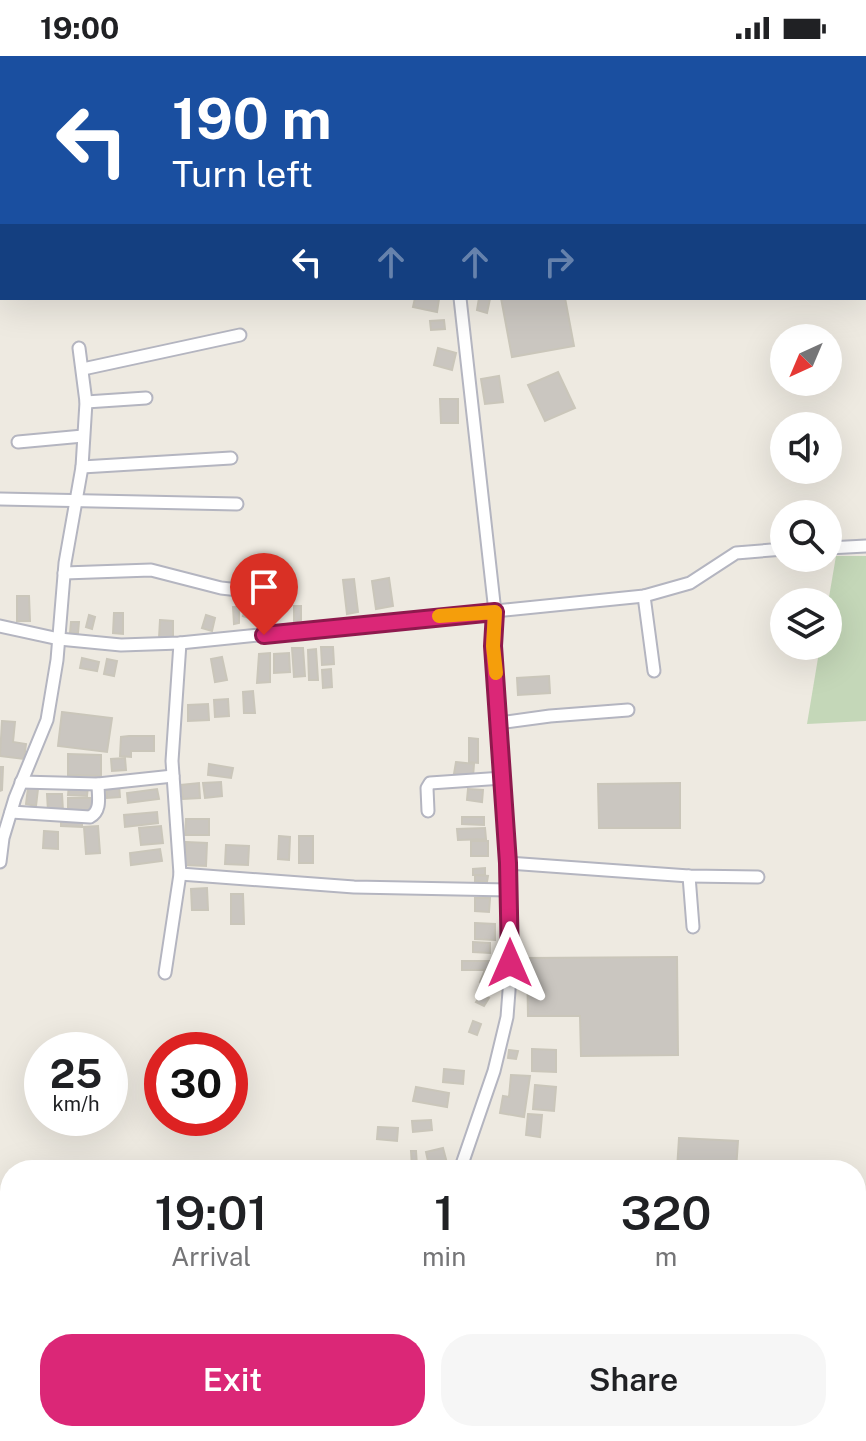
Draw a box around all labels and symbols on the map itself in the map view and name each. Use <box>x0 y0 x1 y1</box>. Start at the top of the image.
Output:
north arrow <box>770 324 842 396</box>
pin <box>230 553 298 635</box>
position arrow <box>468 921 552 1005</box>
speed limit sign: 30 <box>144 1032 248 1136</box>

